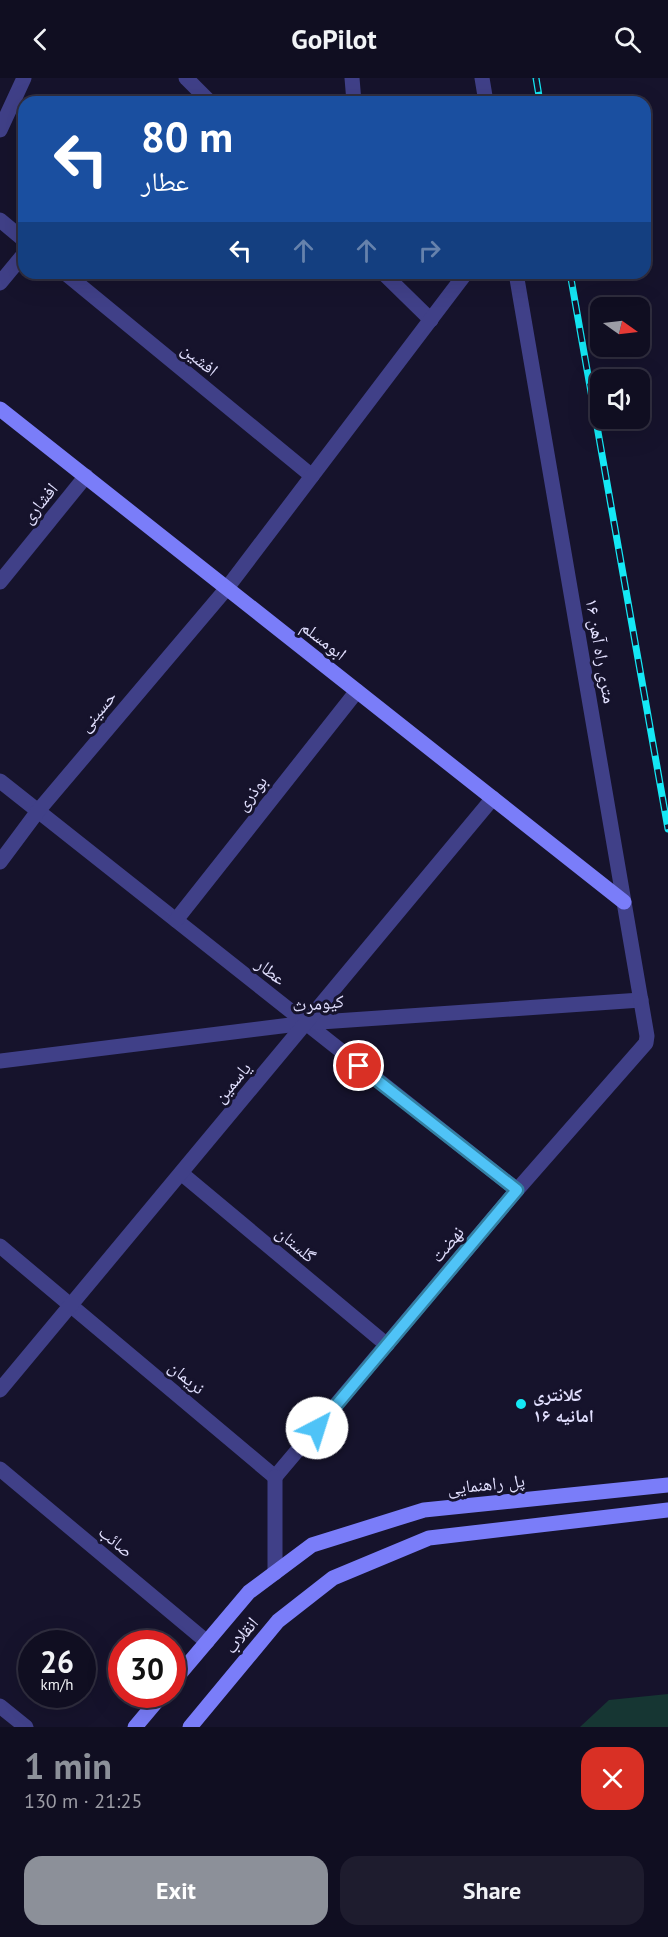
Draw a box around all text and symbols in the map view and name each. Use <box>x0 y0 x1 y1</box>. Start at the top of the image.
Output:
text: GoPilot <box>291 22 377 56</box>
icon: back <box>24 23 57 56</box>
icon: search <box>611 23 644 56</box>
text: 80 m <box>141 109 233 164</box>
icon: left <box>42 120 120 198</box>
text: عطار <box>141 164 189 198</box>
icon: left <box>224 234 257 267</box>
icon: ahead <box>287 234 320 267</box>
icon: ahead <box>350 234 383 267</box>
icon: right <box>413 234 446 267</box>
north arrow <box>590 297 650 357</box>
map controls <box>590 297 650 429</box>
street label: افشین <box>177 337 223 381</box>
button: sound <box>590 369 650 429</box>
street label: افشاری <box>15 478 63 528</box>
street label: ۱۶ متری راه آهن <box>580 597 622 705</box>
street label: ابومسلم <box>296 615 351 666</box>
street label: حسینی <box>73 685 121 737</box>
street label: بوذری <box>230 771 272 815</box>
street label: عطار <box>251 951 291 990</box>
street label: کیومرث <box>291 989 345 1017</box>
pin <box>333 1040 384 1091</box>
icon: arrive <box>342 1049 375 1082</box>
street label: یاسمین <box>208 1057 256 1107</box>
street label: گلستان <box>271 1221 321 1268</box>
street label: نهضت <box>425 1221 469 1267</box>
street label: نریمان <box>164 1355 210 1399</box>
place label: کلانتری ۱۶ امانیه <box>533 1383 594 1427</box>
position arrow <box>285 1396 349 1460</box>
marker: کلانتری ۱۶ امانیه <box>514 1397 528 1411</box>
street label: پل راهنمایی <box>446 1468 526 1500</box>
street label: صائب <box>94 1520 138 1562</box>
street label: انقلاب <box>219 1612 263 1658</box>
speed limit sign: 30 <box>108 1630 186 1708</box>
text: 26 <box>40 1642 74 1681</box>
text: km/h <box>41 1675 73 1694</box>
text: 1 min <box>24 1742 112 1789</box>
button: close <box>581 1747 644 1810</box>
text: 130 m · 21:25 <box>24 1788 142 1814</box>
button: Exit <box>24 1856 328 1925</box>
button: Share <box>340 1856 644 1925</box>

